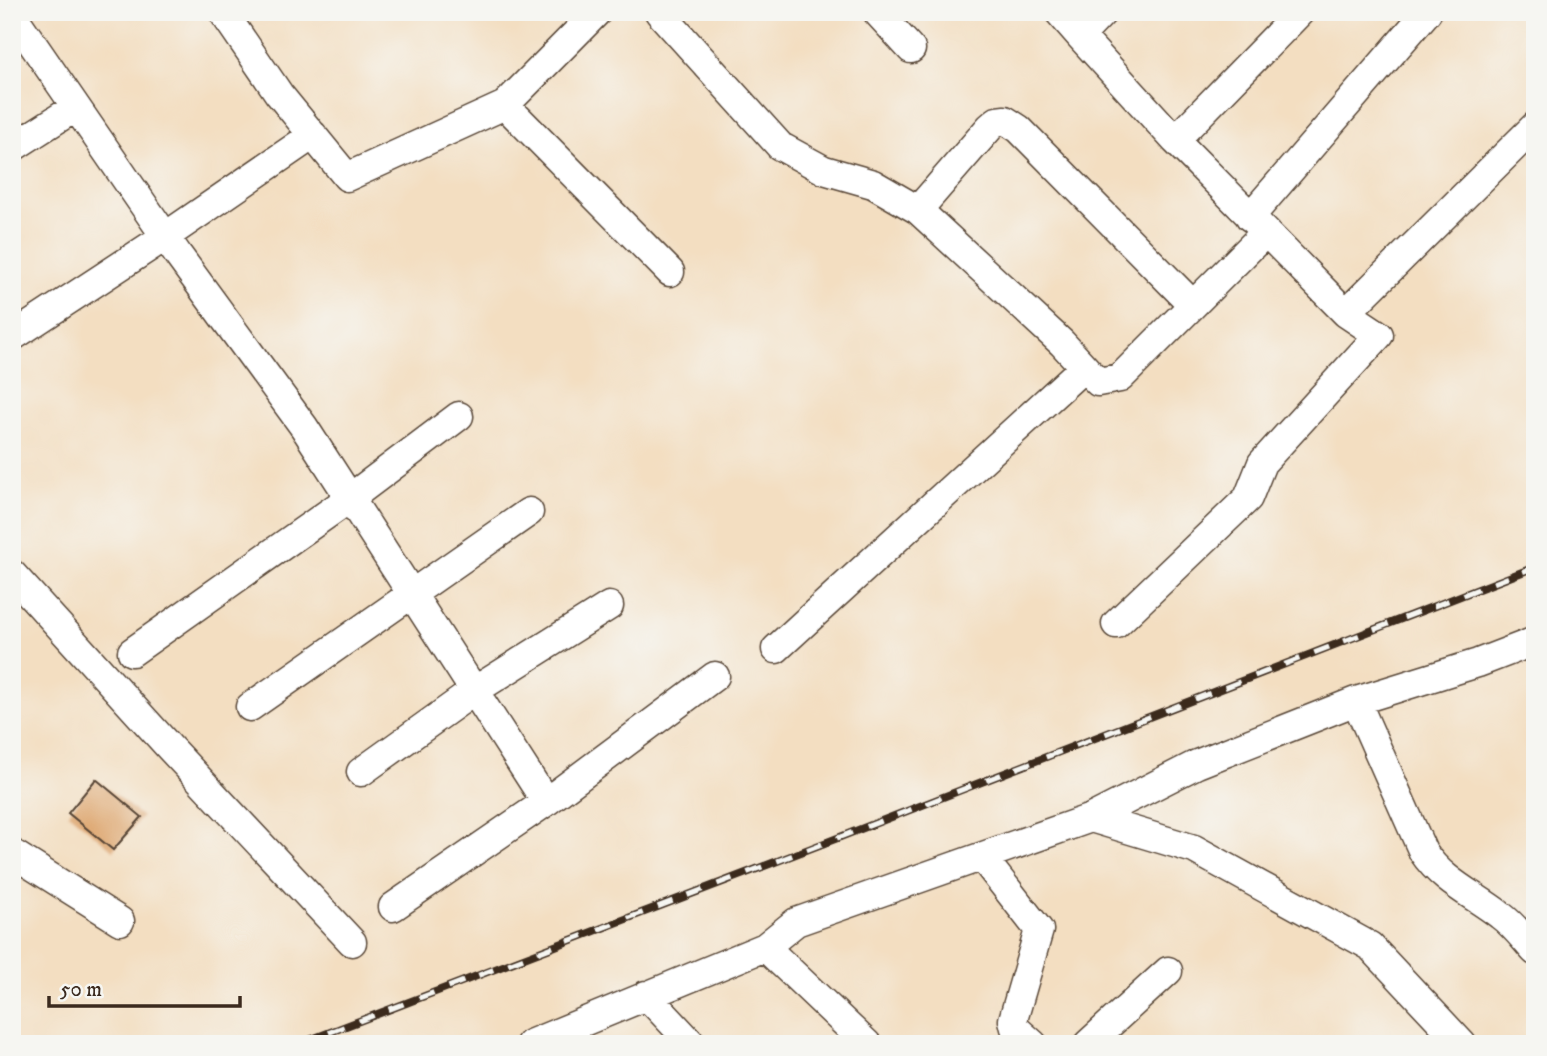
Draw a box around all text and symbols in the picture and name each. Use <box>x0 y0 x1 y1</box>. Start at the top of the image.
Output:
scale bar <box>49 965 240 1009</box>
text: 50 m <box>60 977 102 1003</box>

